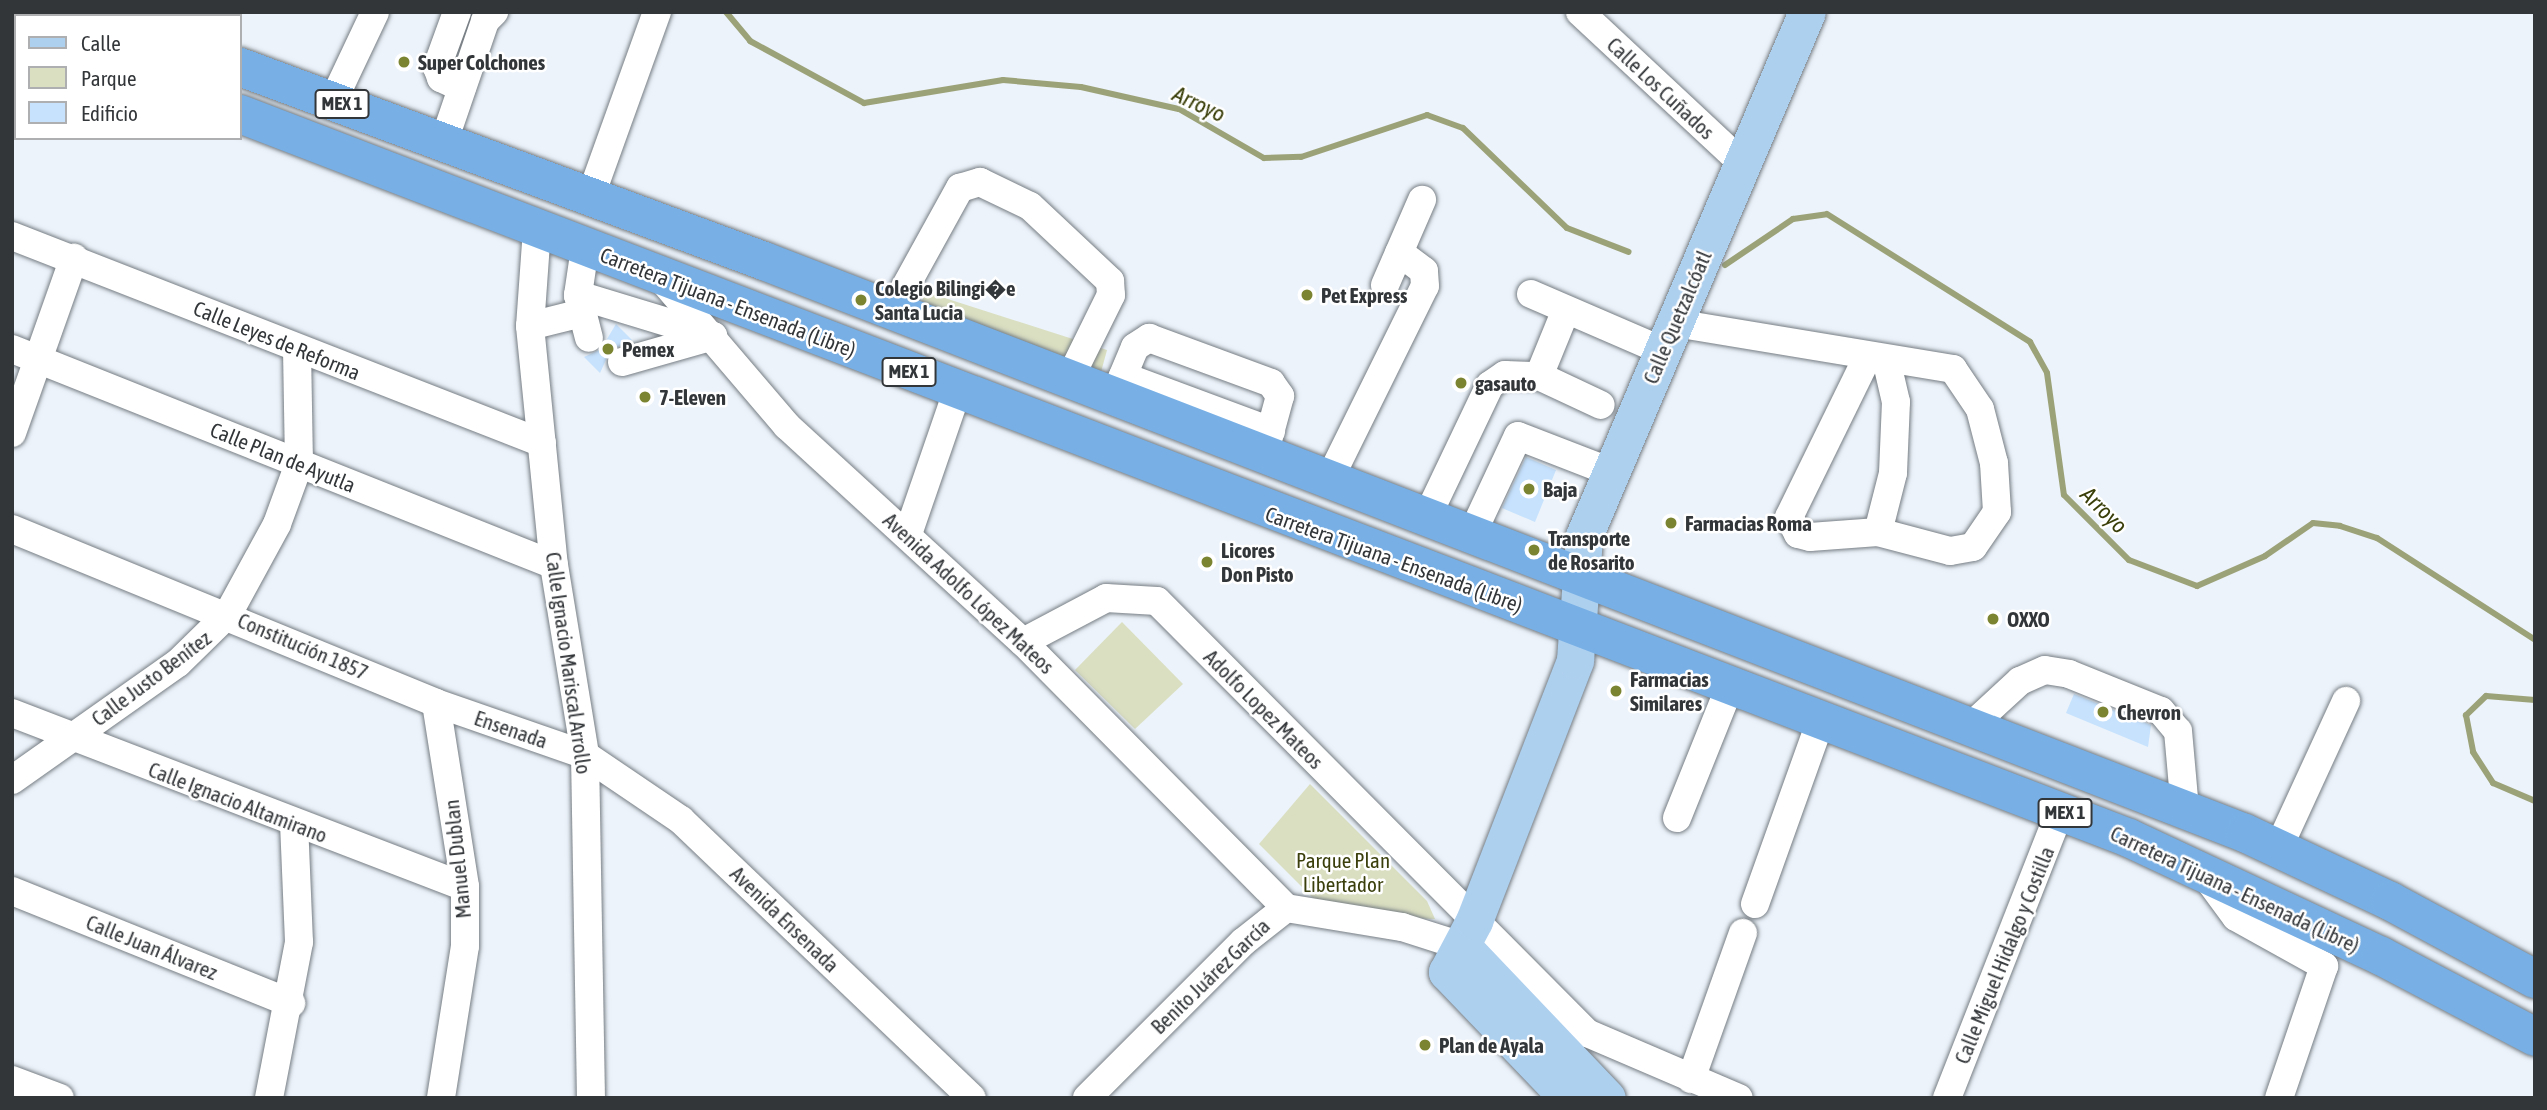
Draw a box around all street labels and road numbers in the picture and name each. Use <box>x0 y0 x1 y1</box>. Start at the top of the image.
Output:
street label: Calle Los Cuñados <box>1602 32 1720 144</box>
road number: MEX 1 <box>314 88 370 120</box>
street label: Carretera Tijuana - Ensenada (Libre) <box>597 242 859 362</box>
street label: Calle Quetzalcóatl <box>1638 247 1716 387</box>
street label: Calle Leyes de Reforma <box>190 295 364 385</box>
road number: MEX 1 <box>881 356 937 388</box>
street label: Calle Plan de Ayutla <box>207 416 359 498</box>
street label: Carretera Tijuana - Ensenada (Libre) <box>1262 501 1526 617</box>
street label: Avenida Adolfo López Mateos <box>878 507 1060 679</box>
street label: Calle Ignacio Mariscal Arrollo <box>541 550 597 776</box>
street label: Constitución 1857 <box>234 607 372 685</box>
street label: Calle Justo Benítez <box>86 625 216 731</box>
street label: Adolfo Lopez Mateos <box>1199 644 1329 774</box>
street label: Ensenada <box>471 705 551 753</box>
street label: Calle Ignacio Altamirano <box>145 756 331 848</box>
street label: Manuel Dublan <box>438 798 476 920</box>
road number: MEX 1 <box>2037 798 2093 828</box>
street label: Carretera Tijuana - Ensenada (Libre) <box>2107 820 2363 958</box>
street label: Calle Miguel Hidalgo y Costilla <box>1949 843 2059 1067</box>
street label: Avenida Ensenada <box>725 861 845 977</box>
street label: Calle Juan Álvarez <box>83 909 221 985</box>
street label: Benito Juárez García <box>1145 913 1275 1039</box>

